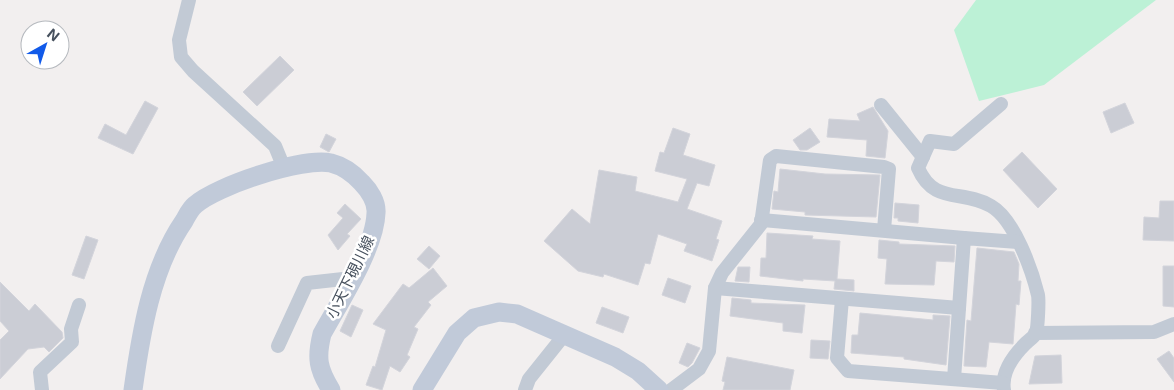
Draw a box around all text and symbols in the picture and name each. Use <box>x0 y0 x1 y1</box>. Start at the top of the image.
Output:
north arrow <box>20 20 70 70</box>
text: N <box>44 25 63 44</box>
street label: 小天下硯川線 <box>322 232 378 322</box>

